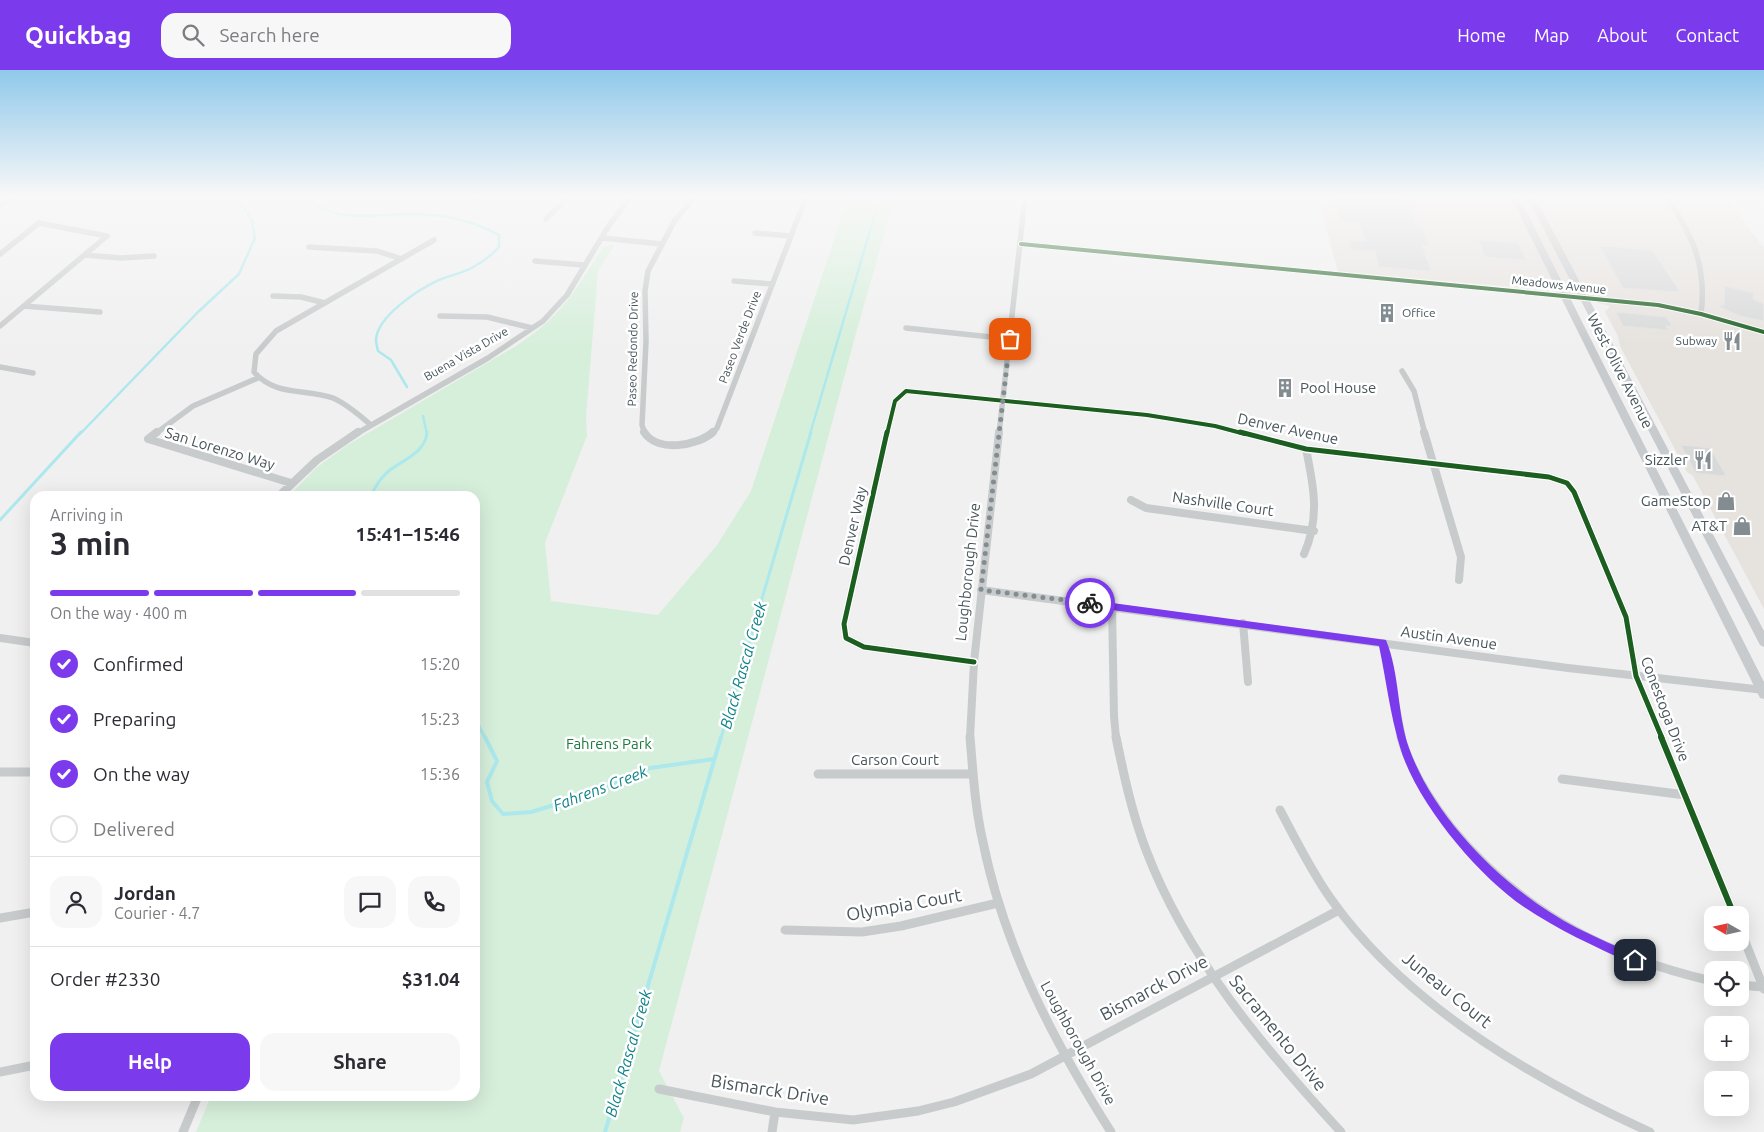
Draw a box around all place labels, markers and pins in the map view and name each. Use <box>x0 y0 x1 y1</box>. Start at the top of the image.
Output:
building icon: Office <box>1376 302 1398 324</box>
place label: Office <box>1402 306 1436 319</box>
pin <box>989 318 1031 360</box>
restaurant icon: Subway <box>1721 330 1743 352</box>
place label: Subway <box>1676 334 1717 347</box>
building icon: Pool House <box>1274 377 1296 399</box>
place label: Pool House <box>1300 379 1376 396</box>
restaurant icon: Sizzler <box>1692 449 1714 471</box>
place label: Sizzler <box>1645 451 1688 468</box>
shop icon: GameStop <box>1715 490 1737 512</box>
place label: GameStop <box>1641 492 1711 509</box>
shop icon: AT&T <box>1731 515 1753 537</box>
place label: AT&T <box>1692 517 1728 534</box>
pin <box>1614 939 1656 981</box>

